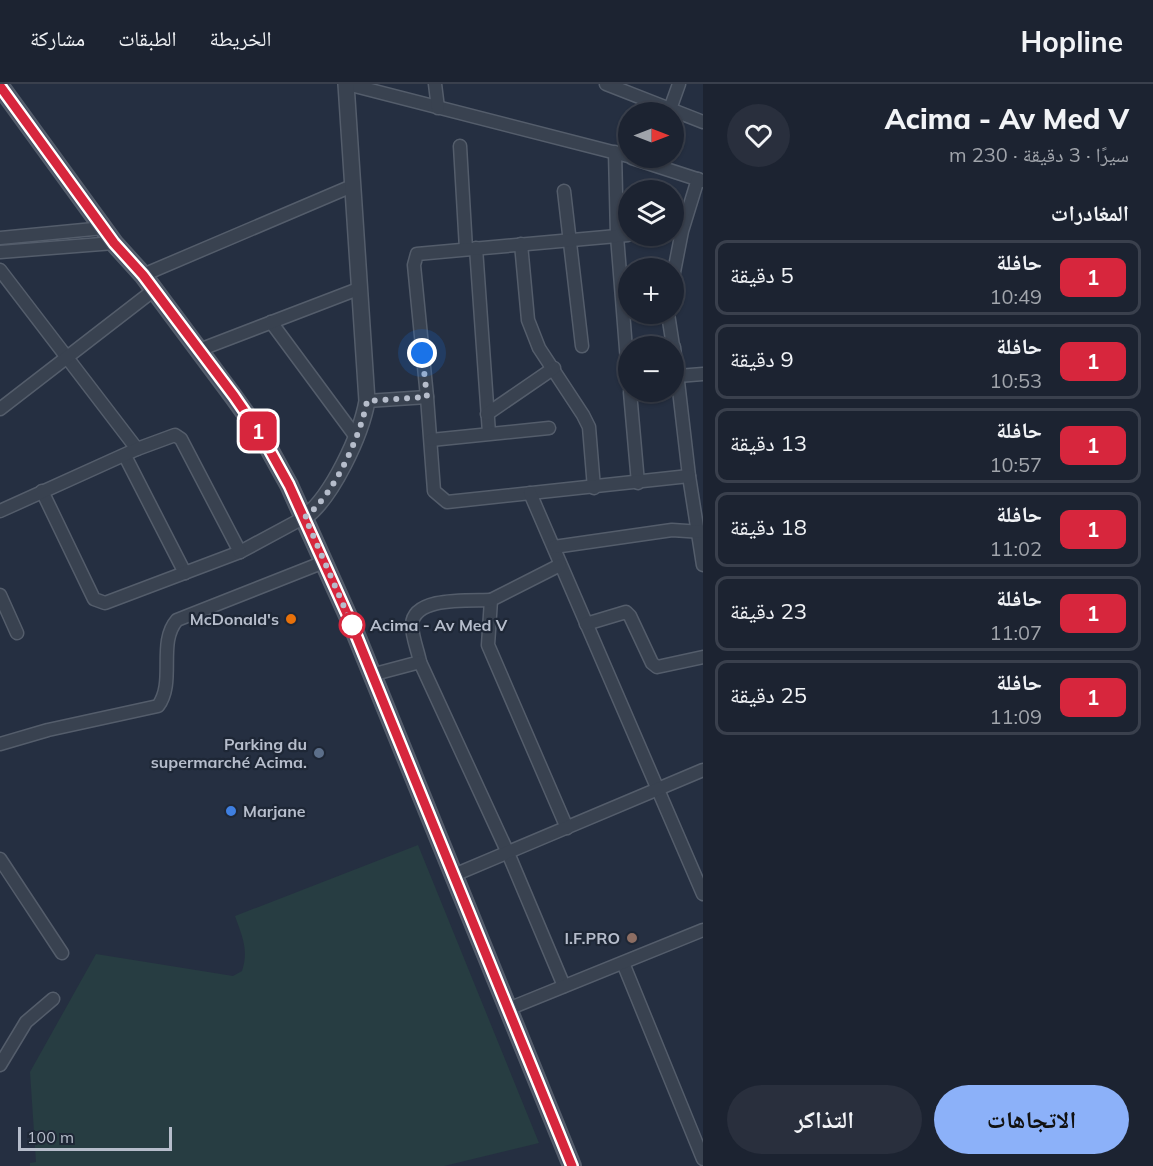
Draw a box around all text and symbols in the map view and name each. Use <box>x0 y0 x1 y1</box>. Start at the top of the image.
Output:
text: Hopline <box>1021 24 1123 59</box>
text: مشاركة <box>30 25 85 51</box>
text: الطبقات <box>118 25 177 51</box>
text: الخريطة <box>210 25 271 51</box>
text: Acima - Av Med V <box>885 101 1129 136</box>
north arrow <box>618 102 684 168</box>
map controls <box>618 102 684 402</box>
button: heart <box>727 104 790 167</box>
text: سيرًا · 3 دقيقة · 230 m <box>949 142 1129 167</box>
button: layers <box>618 180 684 246</box>
text: المغادرات <box>1051 199 1129 227</box>
text: حافلة <box>996 248 1042 276</box>
button: + <box>618 258 684 324</box>
text: 5 دقيقة <box>730 261 794 289</box>
text: 1 <box>1087 264 1099 290</box>
text: 10:49 <box>989 284 1042 309</box>
text: حافلة <box>996 332 1042 360</box>
button: − <box>618 336 684 402</box>
your location <box>407 338 437 368</box>
text: 9 دقيقة <box>730 345 794 373</box>
text: 1 <box>1087 348 1099 374</box>
text: 10:53 <box>989 368 1042 393</box>
line badge: 1 <box>238 412 278 450</box>
text: حافلة <box>996 416 1042 444</box>
text: 1 <box>252 418 264 444</box>
text: 13 دقيقة <box>730 429 807 457</box>
text: 1 <box>1087 432 1099 458</box>
text: 10:57 <box>989 452 1042 477</box>
text: حافلة <box>996 500 1042 528</box>
text: 18 دقيقة <box>730 513 807 541</box>
text: 1 <box>1087 516 1099 542</box>
text: 11:02 <box>989 536 1042 561</box>
text: حافلة <box>996 584 1042 612</box>
text: 23 دقيقة <box>730 597 807 625</box>
text: 1 <box>1087 600 1099 626</box>
place label: McDonald's <box>190 609 279 629</box>
marker: McDonald's <box>284 612 298 626</box>
marker: Acima - Av Med V <box>339 612 365 638</box>
place label: Acima - Av Med V <box>370 615 508 635</box>
text: 11:07 <box>989 620 1042 645</box>
text: حافلة <box>996 668 1042 696</box>
text: 25 دقيقة <box>730 681 807 709</box>
text: 1 <box>1087 684 1099 710</box>
text: 11:09 <box>989 704 1042 729</box>
place label: Parking du supermarché Acima. <box>151 734 307 772</box>
marker: Parking du supermarché Acima. <box>312 746 326 760</box>
place label: Marjane <box>243 801 306 821</box>
marker: Marjane <box>224 804 238 818</box>
place label: I.F.PRO <box>564 928 620 948</box>
marker: I.F.PRO <box>625 931 639 945</box>
button: التذاكر <box>727 1085 922 1154</box>
button: الاتجاهات <box>934 1085 1129 1154</box>
scale bar <box>18 1124 172 1152</box>
text: 100 m <box>27 1127 74 1147</box>

